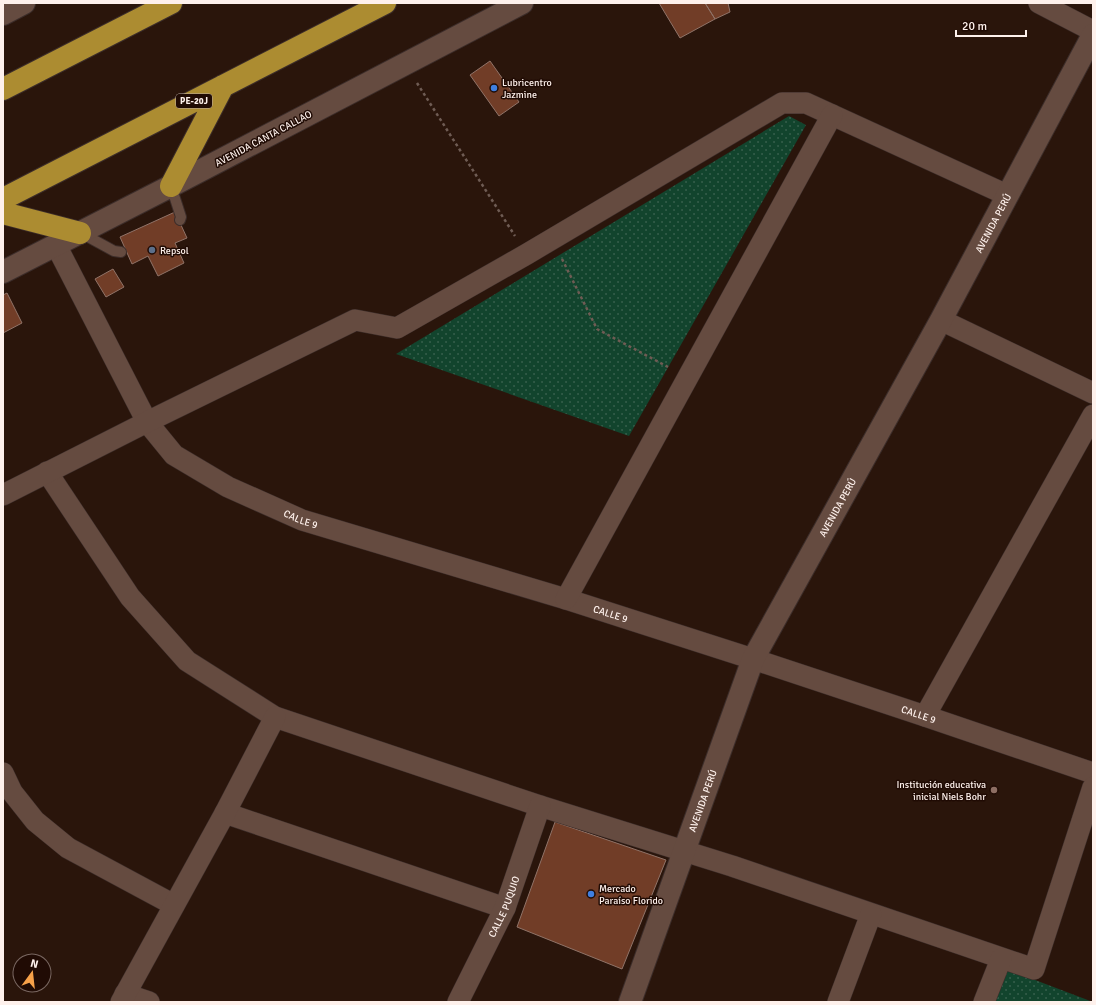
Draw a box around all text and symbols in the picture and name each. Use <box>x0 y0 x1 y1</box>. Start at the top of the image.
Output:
scale bar <box>956 12 1026 38</box>
text: 20 m <box>962 19 987 34</box>
place label: Lubricentro Jazmine <box>502 77 552 101</box>
marker: Lubricentro Jazmine <box>489 83 499 93</box>
road number: PE-20J <box>176 94 212 108</box>
street label: AVENIDA CANTA CALLAO <box>213 108 314 170</box>
street label: AVENIDA PERÚ <box>973 191 1014 255</box>
marker: Repsol <box>147 245 157 255</box>
place label: Repsol <box>160 245 189 257</box>
street label: AVENIDA PERÚ <box>817 476 859 539</box>
street label: CALLE 9 <box>282 508 319 531</box>
street label: CALLE 9 <box>592 603 629 625</box>
street label: CALLE 9 <box>900 704 937 726</box>
street label: AVENIDA PERÚ <box>686 768 720 834</box>
place label: Institución educativa inicial Niels Bohr <box>896 779 986 803</box>
marker: Institución educativa inicial Niels Bohr <box>989 785 999 795</box>
street label: CALLE PUQUIO <box>486 874 523 940</box>
place label: Mercado Paraíso Florido <box>599 883 663 907</box>
marker: Mercado Paraíso Florido <box>586 889 596 899</box>
north arrow <box>12 953 52 993</box>
text: N <box>29 957 40 971</box>

